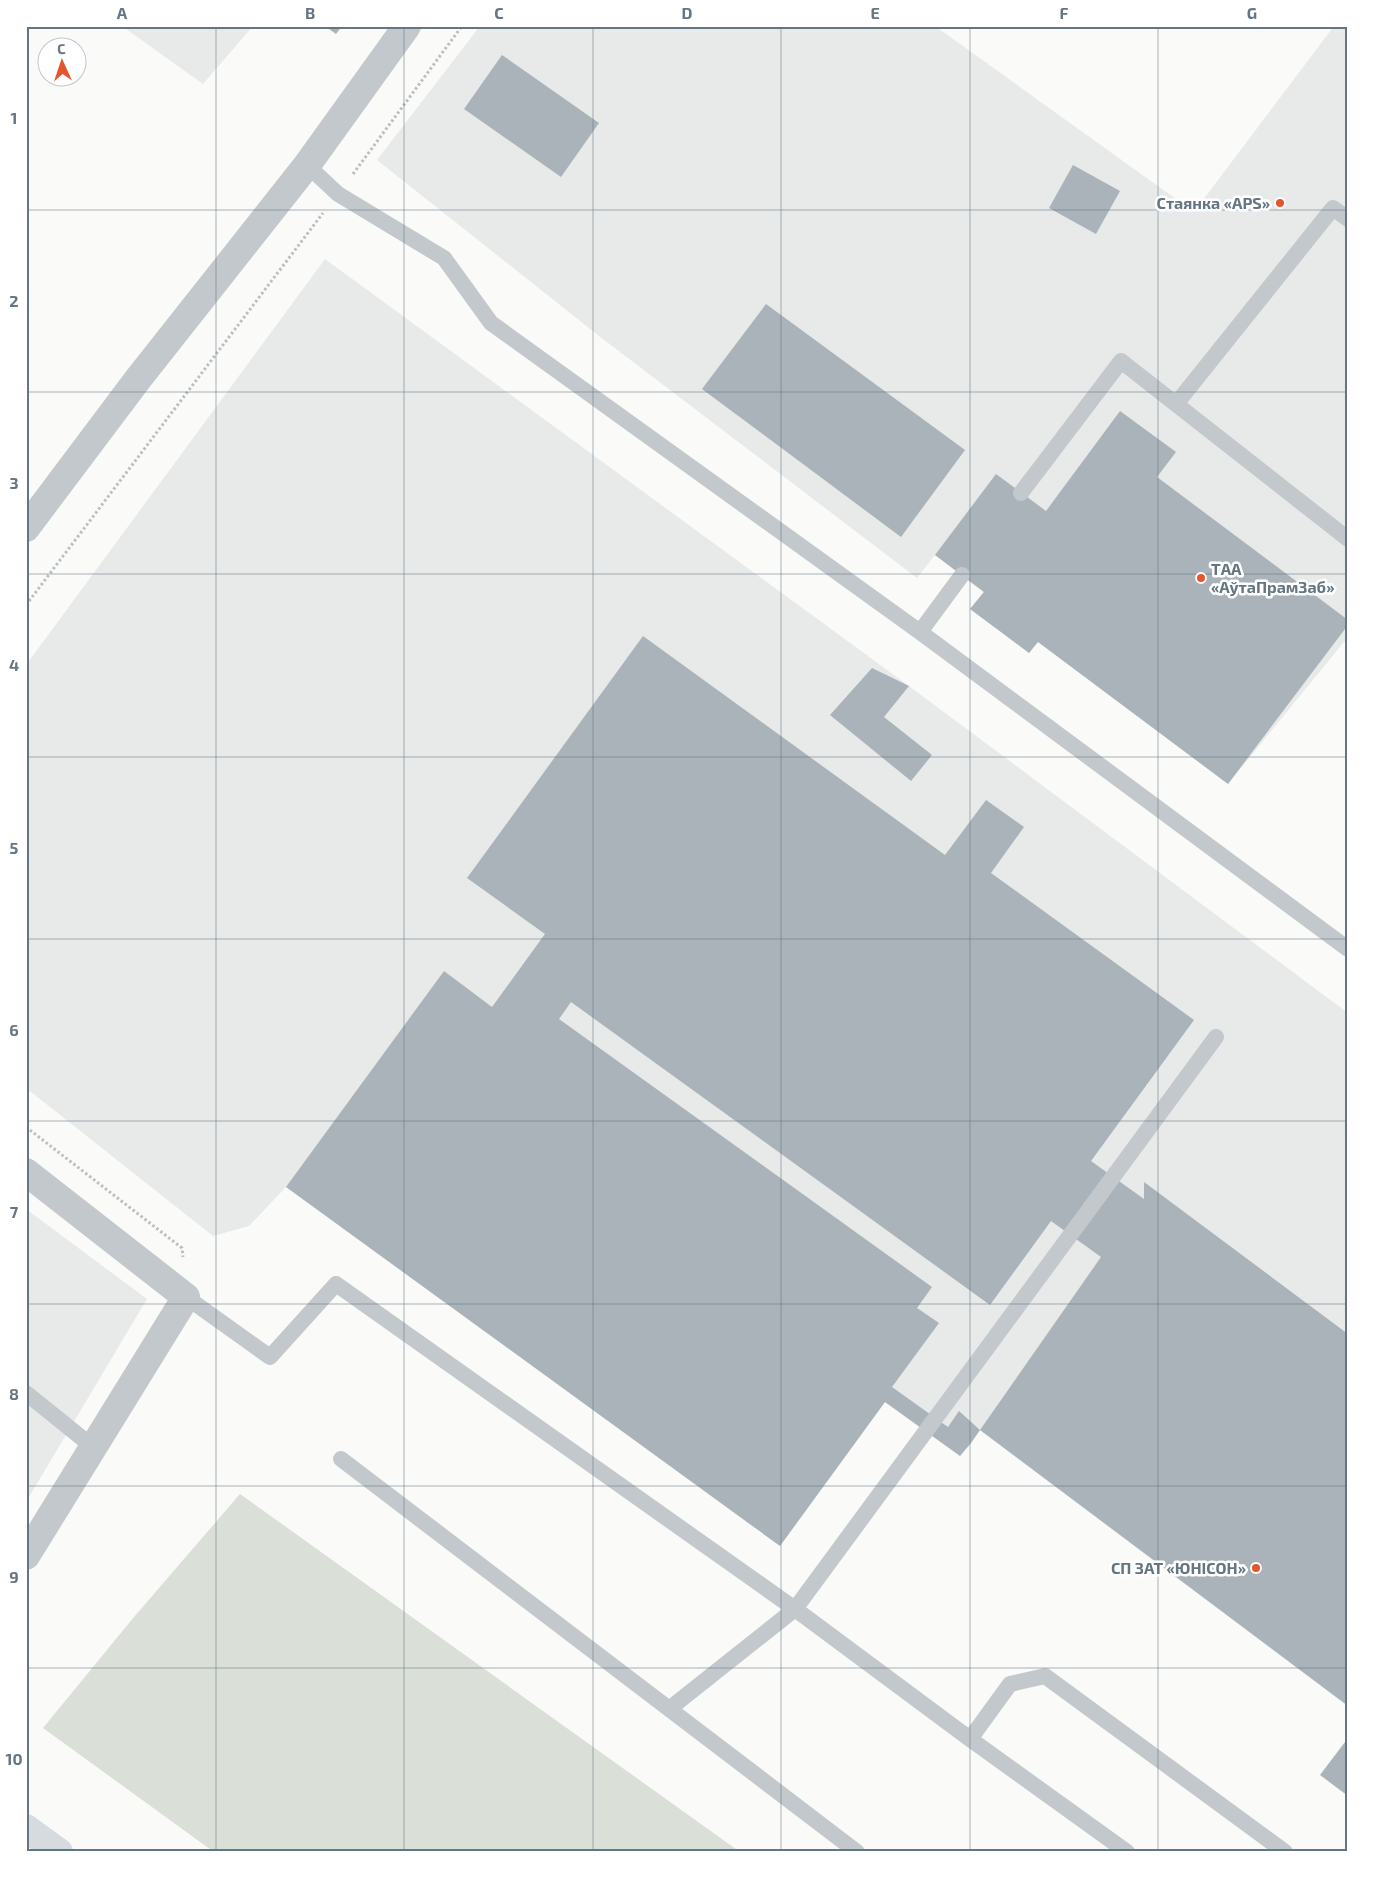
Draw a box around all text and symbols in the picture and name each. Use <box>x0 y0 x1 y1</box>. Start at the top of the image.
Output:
text: A <box>117 3 128 22</box>
text: B <box>305 3 315 22</box>
text: C <box>494 3 504 22</box>
text: D <box>682 3 693 22</box>
text: E <box>870 3 880 22</box>
text: F <box>1060 3 1069 22</box>
text: G <box>1247 3 1257 22</box>
north arrow <box>38 38 88 88</box>
text: С <box>57 40 66 57</box>
text: 1 <box>11 108 17 127</box>
place label: Стаянка «APS» <box>1156 193 1270 212</box>
marker: Стаянка «APS» <box>1274 197 1286 209</box>
text: 2 <box>9 291 19 310</box>
text: 3 <box>9 473 19 492</box>
place label: ТАА «АўтаПрамЗаб» <box>1211 559 1334 596</box>
marker: ТАА «АўтаПрамЗаб» <box>1195 572 1207 584</box>
text: 4 <box>9 655 19 674</box>
text: 5 <box>10 838 19 857</box>
text: 6 <box>9 1020 19 1039</box>
text: 7 <box>10 1202 19 1221</box>
text: 8 <box>9 1384 19 1403</box>
place label: СП ЗАТ «ЮНІСОН» <box>1111 1558 1246 1577</box>
marker: СП ЗАТ «ЮНІСОН» <box>1250 1562 1262 1574</box>
text: 9 <box>9 1567 19 1586</box>
text: 10 <box>5 1749 23 1768</box>

